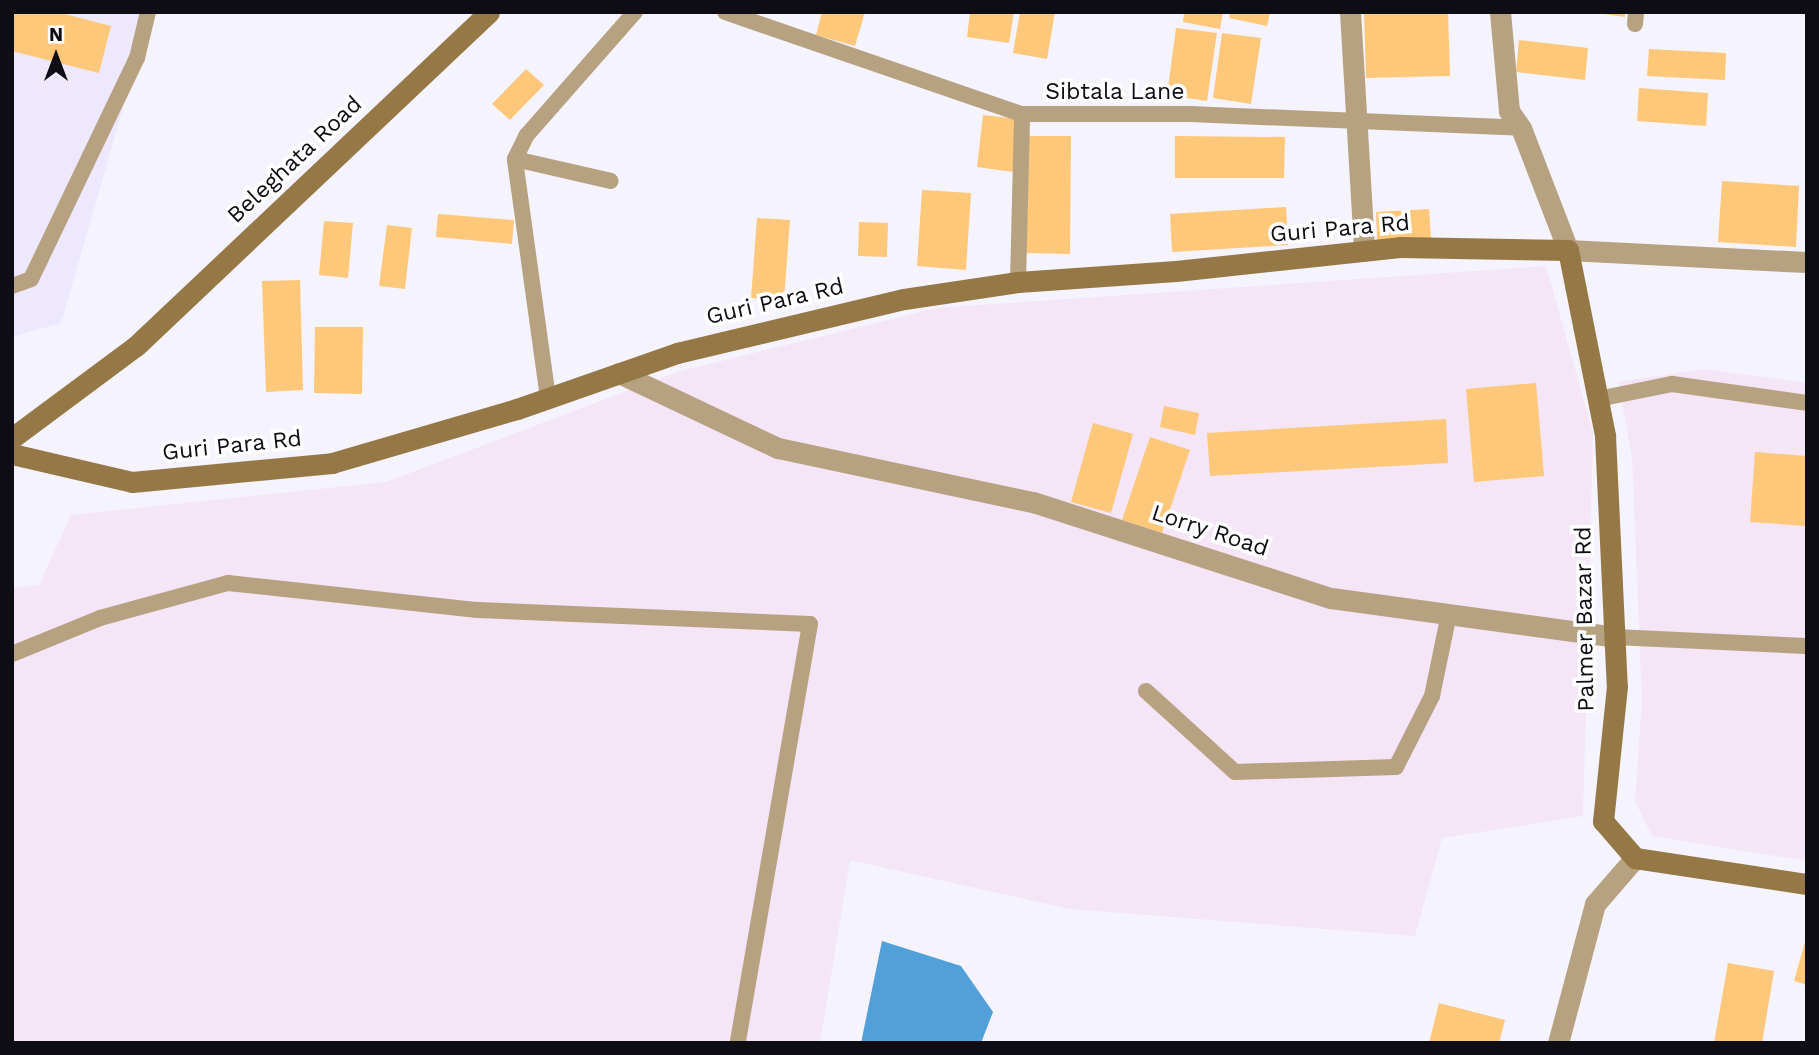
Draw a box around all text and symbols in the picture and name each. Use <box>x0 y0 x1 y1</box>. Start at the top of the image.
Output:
north arrow <box>21 21 91 91</box>
text: N <box>49 23 63 46</box>
street label: Sibtala Lane <box>1045 78 1185 106</box>
street label: Beleghata Road <box>222 90 368 230</box>
street label: Guri Para Rd <box>1269 209 1411 249</box>
street label: Guri Para Rd <box>703 273 847 331</box>
street label: Guri Para Rd <box>161 425 303 467</box>
street label: Lorry Road <box>1148 499 1272 563</box>
street label: Palmer Bazar Rd <box>1570 526 1600 712</box>

